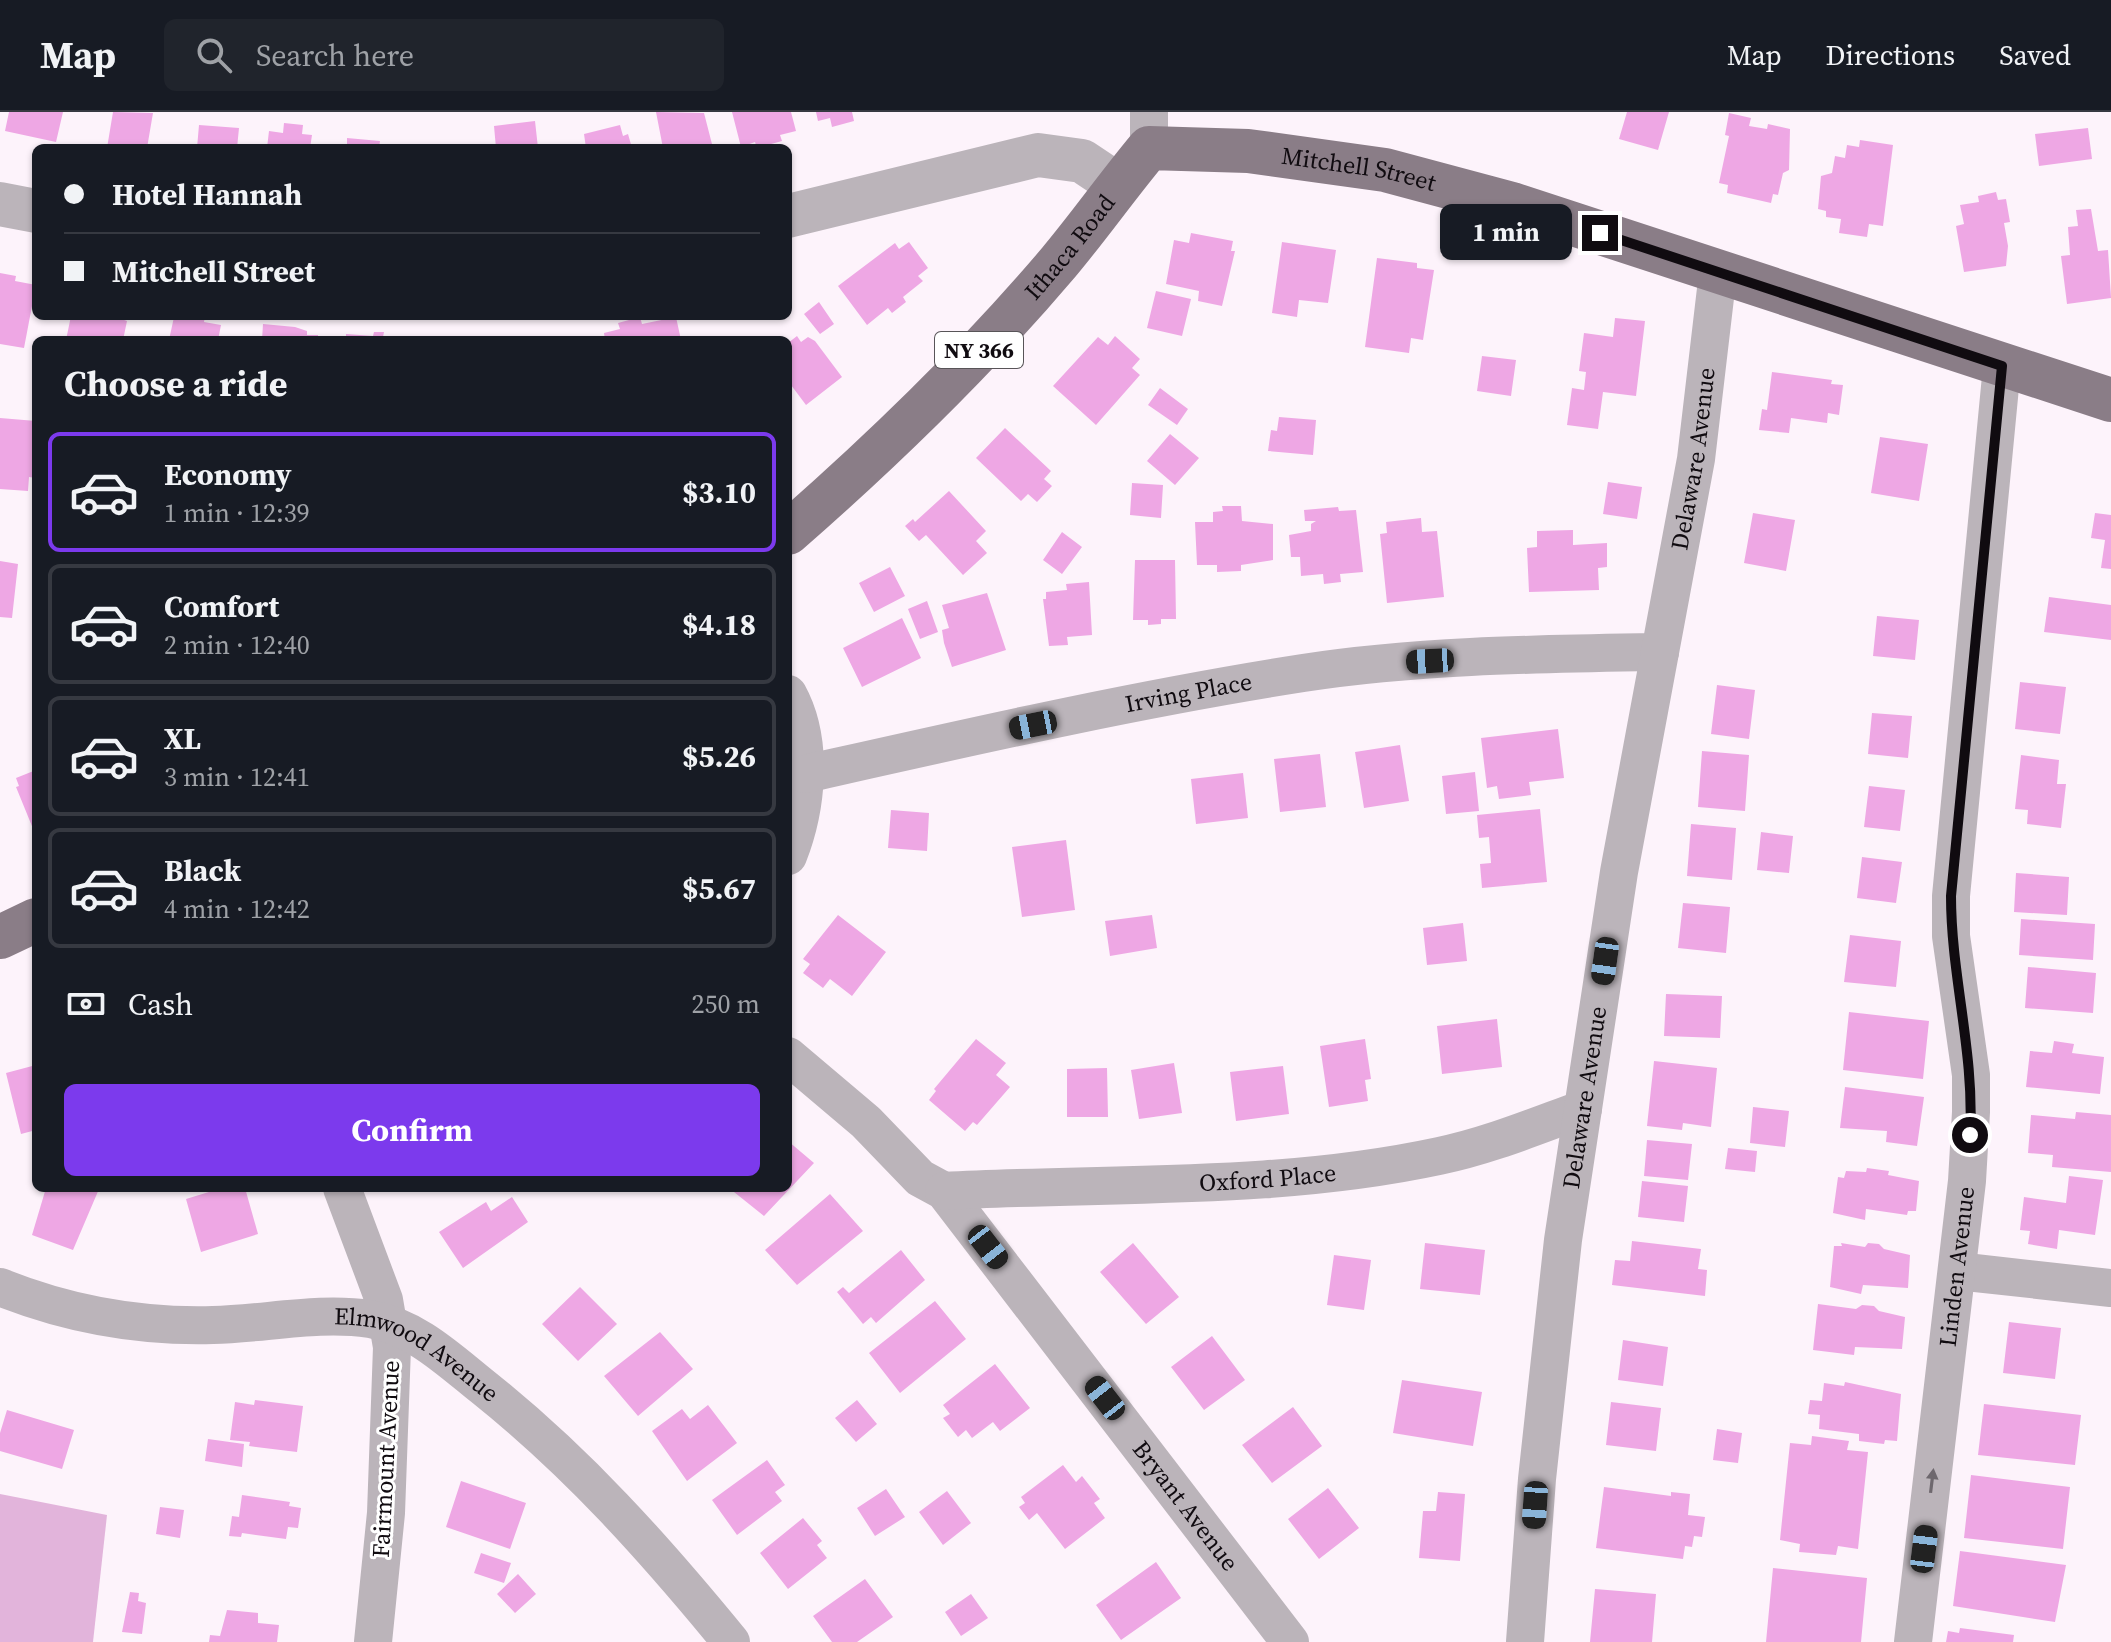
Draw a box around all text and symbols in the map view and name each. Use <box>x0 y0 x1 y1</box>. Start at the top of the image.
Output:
search box <box>164 19 724 91</box>
text: Map <box>40 29 116 81</box>
icon: search <box>192 33 236 77</box>
text: Search here <box>256 35 414 76</box>
text: Map <box>1727 36 1782 74</box>
text: Directions <box>1826 36 1955 74</box>
text: Saved <box>1999 36 2071 74</box>
street label: Mitchell Street <box>1279 139 1440 199</box>
text: Hotel Hannah <box>112 174 302 215</box>
street label: Ithaca Road <box>1017 187 1123 307</box>
callout: 1 min <box>1440 205 1572 261</box>
text: 1 min <box>1472 214 1540 250</box>
route end <box>1582 215 1618 251</box>
text: Mitchell Street <box>112 251 315 292</box>
road number: NY 366 <box>935 332 1023 368</box>
text: Choose a ride <box>64 359 287 408</box>
street label: Delaware Avenue <box>1662 366 1723 553</box>
text: Economy <box>164 454 292 495</box>
icon: car <box>68 456 140 528</box>
text: $3.10 <box>682 472 756 513</box>
text: 1 min · 12:39 <box>164 495 310 531</box>
text: Comfort <box>164 586 279 627</box>
icon: car <box>68 588 140 660</box>
text: $4.18 <box>682 604 756 645</box>
text: 2 min · 12:40 <box>164 627 310 663</box>
car <box>1405 648 1455 674</box>
street label: Irving Place <box>1122 665 1254 720</box>
car <box>1007 709 1059 741</box>
text: XL <box>164 718 201 759</box>
icon: car <box>68 720 140 792</box>
text: $5.26 <box>682 736 756 777</box>
text: 3 min · 12:41 <box>164 759 310 795</box>
text: Black <box>164 850 241 891</box>
icon: car <box>68 852 140 924</box>
text: $5.67 <box>682 868 756 909</box>
text: 4 min · 12:42 <box>164 891 310 927</box>
car <box>1590 936 1620 986</box>
icon: cash <box>64 982 108 1026</box>
text: Cash <box>128 984 193 1025</box>
text: 250 m <box>692 986 760 1022</box>
street label: Delaware Avenue <box>1554 1004 1614 1191</box>
button: Confirm <box>64 1084 760 1176</box>
route start <box>1952 1117 1988 1153</box>
street label: Oxford Place <box>1198 1156 1338 1199</box>
street label: Linden Avenue <box>1931 1185 1982 1348</box>
car <box>964 1221 1012 1273</box>
street label: Elmwood Avenue <box>334 1299 506 1409</box>
street label: Fairmount Avenue <box>364 1359 407 1558</box>
car <box>1081 1372 1129 1424</box>
street label: Bryant Avenue <box>1125 1433 1247 1577</box>
one-way arrow <box>1926 1468 1939 1493</box>
car <box>1521 1480 1549 1530</box>
car <box>1909 1524 1939 1574</box>

